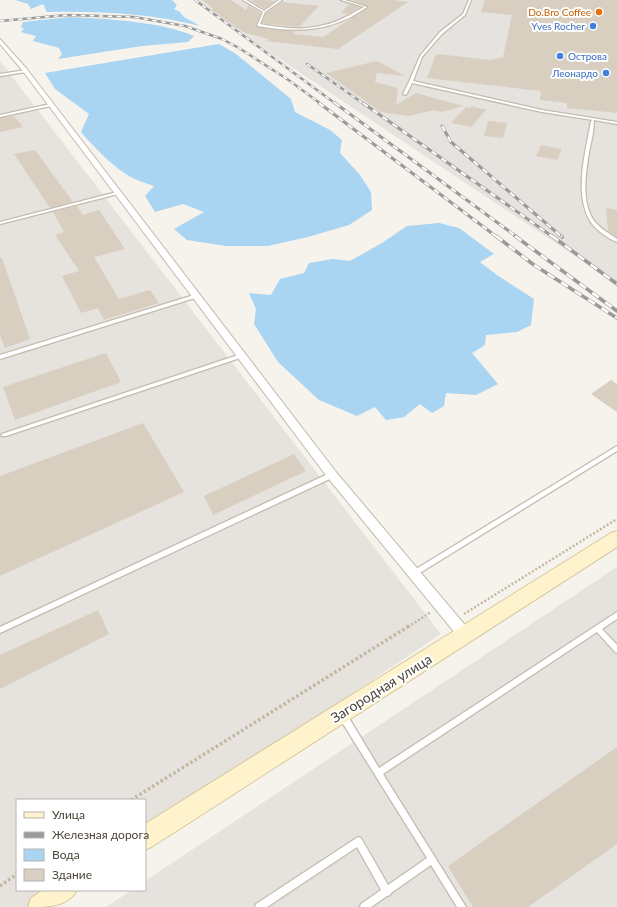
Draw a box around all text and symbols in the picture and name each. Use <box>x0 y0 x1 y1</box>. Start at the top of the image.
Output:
place label: Do.Bro Coffee <box>528 6 591 18</box>
marker: Do.Bro Coffee <box>594 7 604 17</box>
place label: Yves Rocher <box>531 20 585 32</box>
marker: Yves Rocher <box>588 21 598 31</box>
place label: Острова <box>568 50 607 62</box>
marker: Острова <box>555 51 565 61</box>
place label: Леонардо <box>551 67 598 79</box>
marker: Леонардо <box>601 68 611 78</box>
street label: Загородная улица <box>327 650 435 726</box>
legend <box>16 799 146 891</box>
text: Улица <box>52 807 85 822</box>
text: Железная дорога <box>52 827 149 842</box>
text: Вода <box>52 847 80 862</box>
text: Здание <box>52 867 92 882</box>

